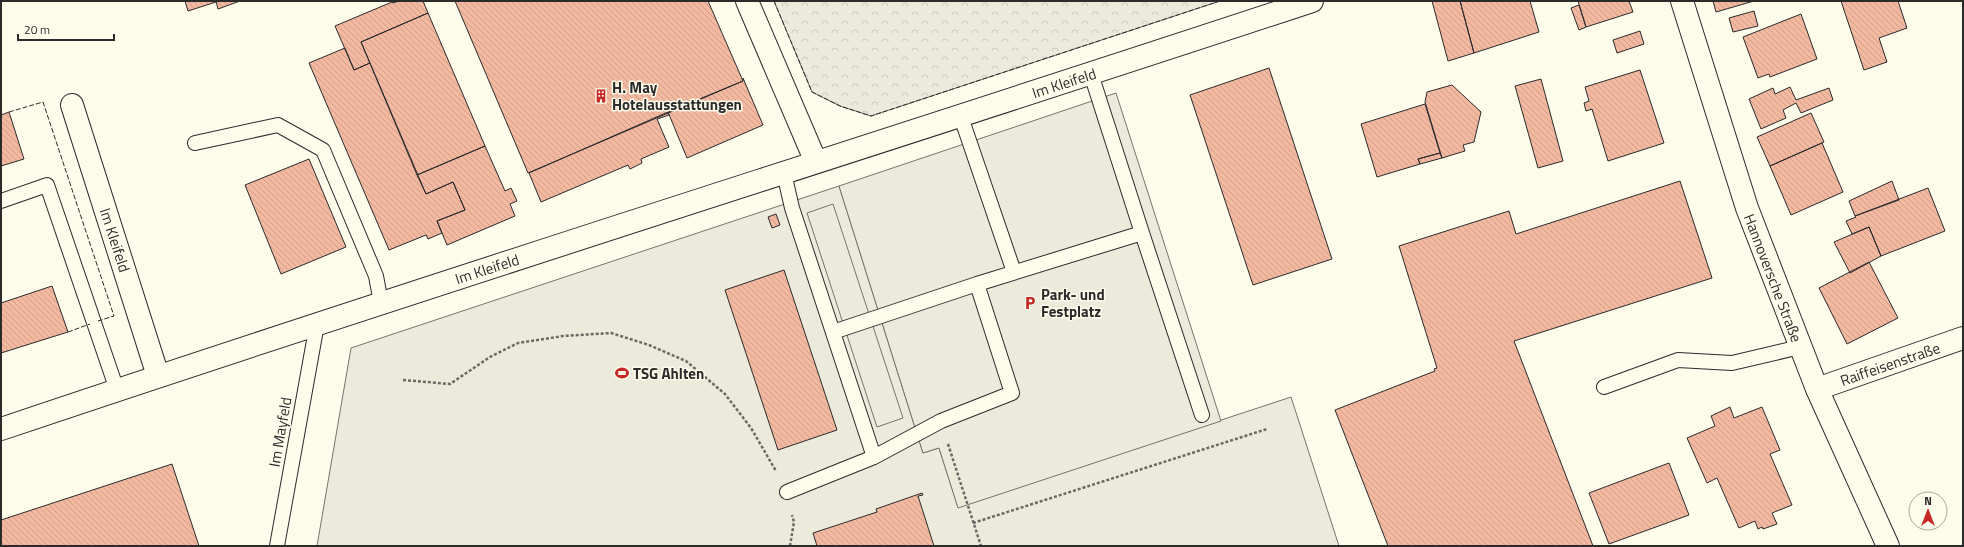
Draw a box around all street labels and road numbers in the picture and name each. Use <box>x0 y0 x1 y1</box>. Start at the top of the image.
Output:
street label: Im Kleifeld <box>1029 62 1099 104</box>
street label: Im Kleifeld <box>94 205 136 275</box>
street label: Hannoversche Straße <box>1738 210 1808 346</box>
street label: Im Kleifeld <box>452 248 522 290</box>
street label: Raiffeisenstraße <box>1837 336 1943 392</box>
street label: Im Mayfeld <box>263 395 297 469</box>

